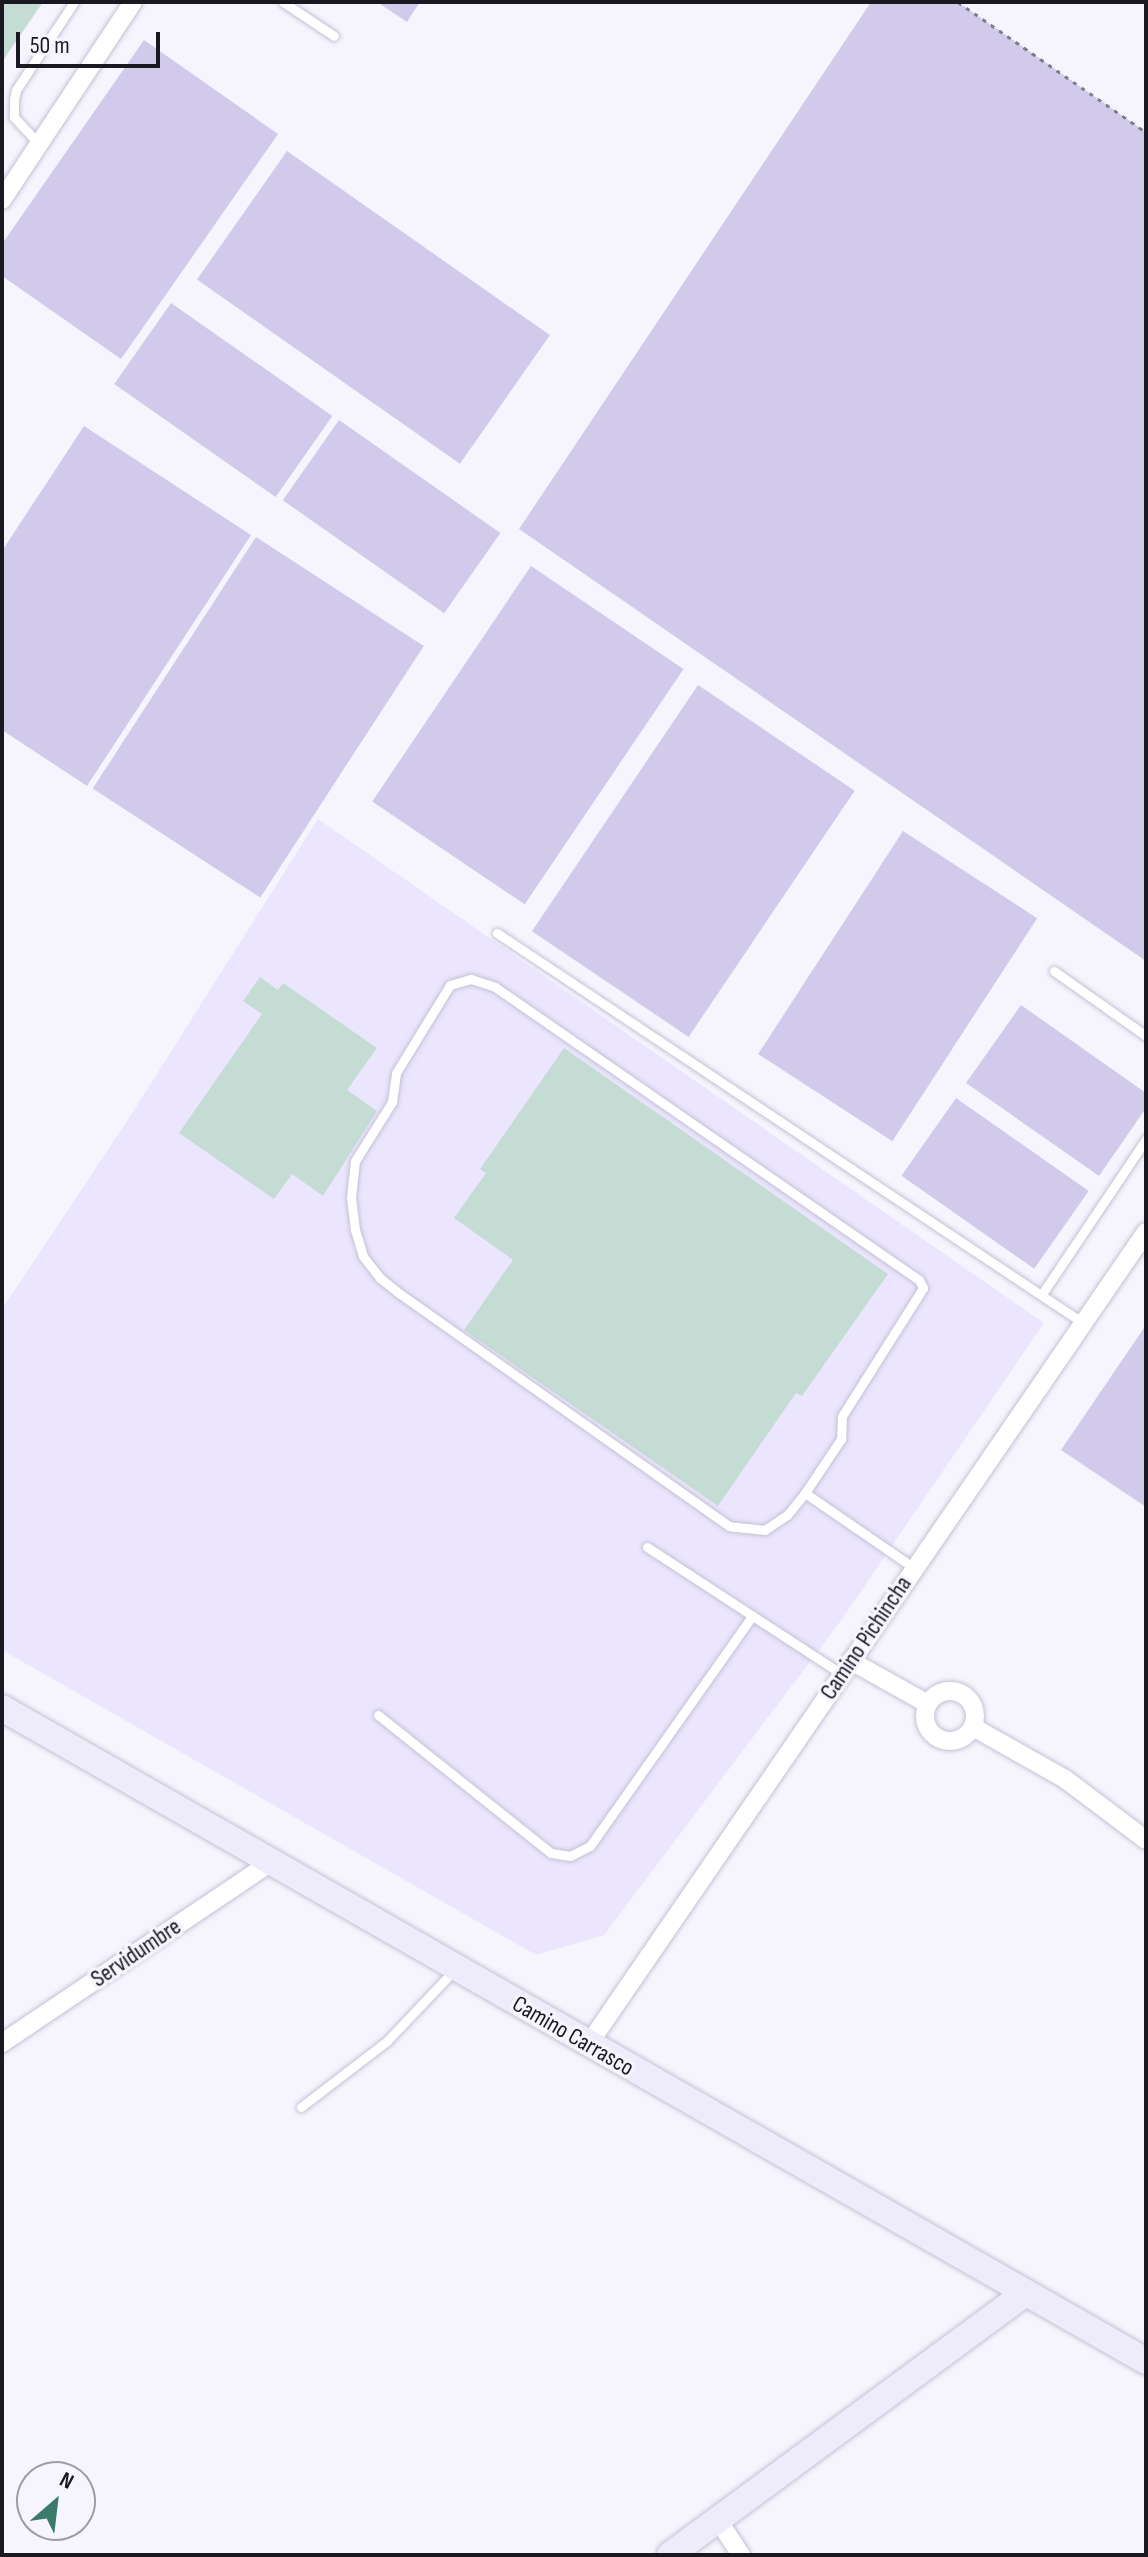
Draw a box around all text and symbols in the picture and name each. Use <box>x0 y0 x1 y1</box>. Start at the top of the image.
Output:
scale bar <box>20 16 164 66</box>
text: 50 m <box>30 31 70 60</box>
street label: Camino Pichincha <box>814 1571 918 1705</box>
street label: Servidumbre <box>86 1912 186 1994</box>
street label: Camino Carrasco <box>507 1990 639 2082</box>
north arrow <box>16 2461 96 2541</box>
text: N <box>55 2466 78 2496</box>

